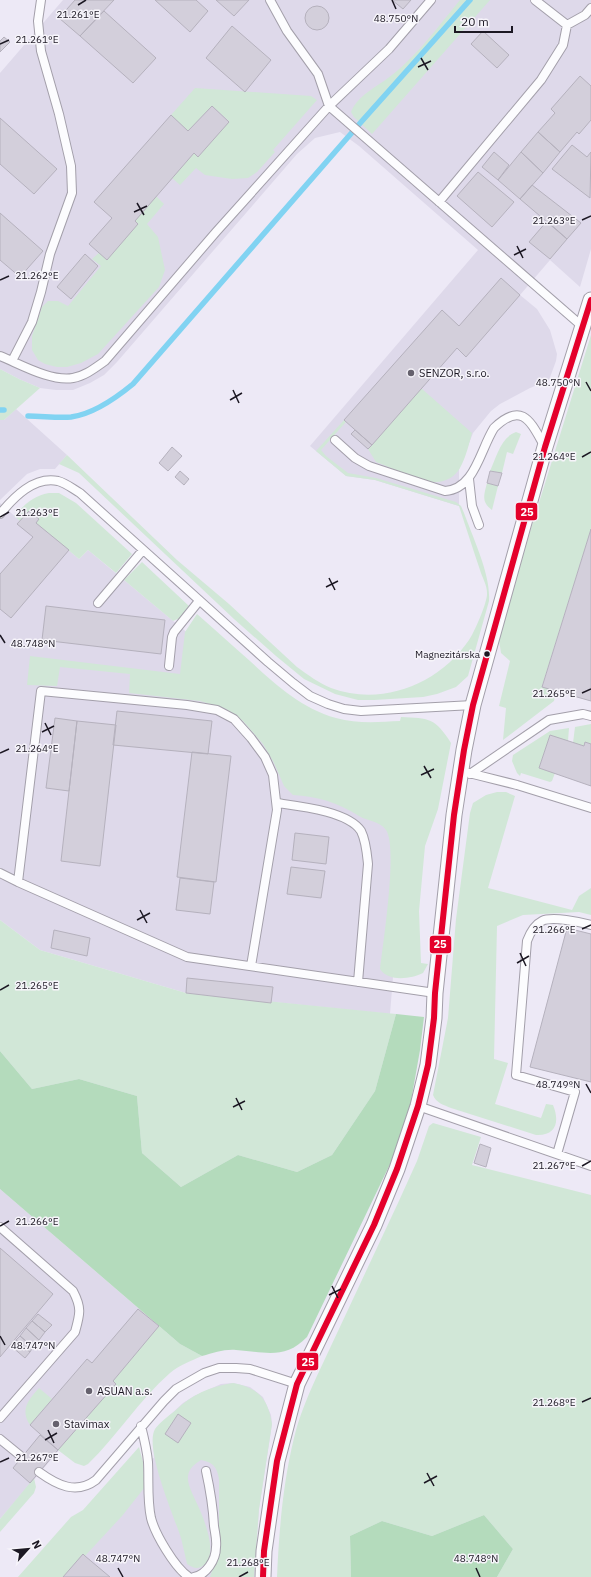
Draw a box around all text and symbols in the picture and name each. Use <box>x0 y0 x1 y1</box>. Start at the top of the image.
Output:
text: 21.261°E <box>56 8 100 21</box>
scale bar <box>455 8 512 34</box>
text: 48.750°N <box>374 12 418 25</box>
text: 20 m <box>461 14 489 29</box>
text: 21.261°E <box>15 33 59 46</box>
text: 21.263°E <box>532 214 576 227</box>
text: 21.262°E <box>15 269 59 282</box>
place label: SENZOR, s.r.o. <box>419 366 489 380</box>
marker: SENZOR, s.r.o. <box>406 368 416 378</box>
text: 48.750°N <box>536 376 580 389</box>
text: 21.264°E <box>532 450 576 463</box>
line badge: 25 <box>515 502 538 521</box>
text: 25 <box>520 505 534 519</box>
text: 21.263°E <box>15 506 59 519</box>
text: 48.748°N <box>11 637 55 650</box>
place label: Magnezitárska <box>415 648 481 661</box>
marker: Magnezitárska <box>482 649 492 659</box>
text: 21.265°E <box>532 687 576 700</box>
text: 21.264°E <box>15 742 59 755</box>
text: 21.266°E <box>532 923 576 936</box>
line badge: 25 <box>429 935 452 954</box>
text: 25 <box>433 937 447 951</box>
text: 21.265°E <box>15 979 59 992</box>
text: 48.749°N <box>536 1078 580 1091</box>
text: 21.267°E <box>532 1159 576 1172</box>
text: 21.266°E <box>15 1215 59 1228</box>
text: 48.747°N <box>11 1339 55 1352</box>
line badge: 25 <box>296 1352 319 1371</box>
text: 25 <box>301 1355 315 1369</box>
place label: ASUAN a.s. <box>97 1384 152 1398</box>
marker: ASUAN a.s. <box>84 1386 94 1396</box>
text: 21.268°E <box>532 1396 576 1409</box>
place label: Stavimax <box>64 1417 110 1431</box>
marker: Stavimax <box>51 1419 61 1429</box>
text: 21.267°E <box>15 1451 59 1464</box>
north arrow <box>8 1529 48 1569</box>
text: N <box>29 1538 45 1551</box>
text: 48.747°N <box>96 1552 140 1565</box>
text: 48.748°N <box>454 1552 498 1565</box>
text: 21.268°E <box>226 1556 270 1569</box>

